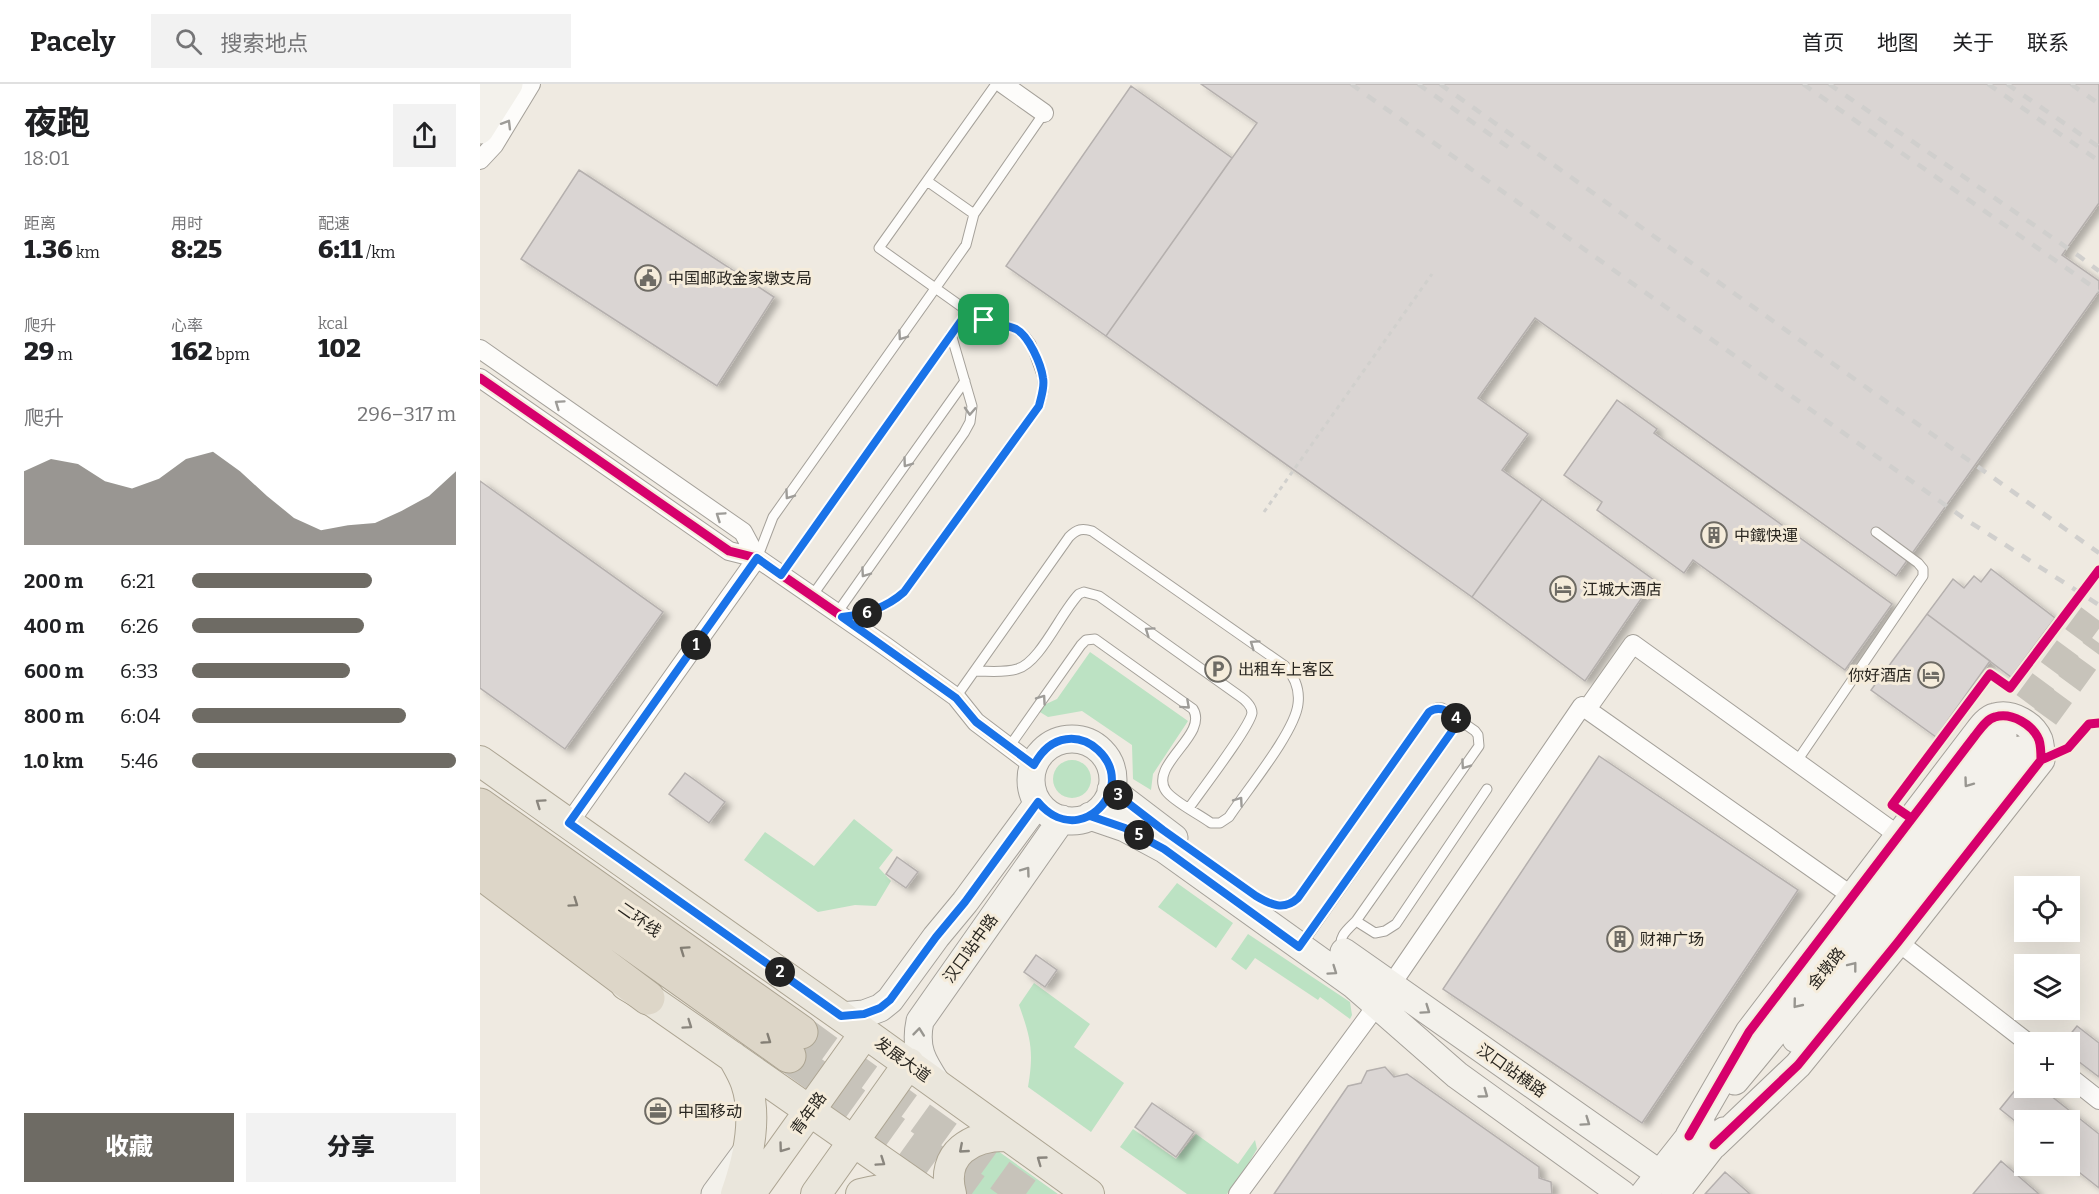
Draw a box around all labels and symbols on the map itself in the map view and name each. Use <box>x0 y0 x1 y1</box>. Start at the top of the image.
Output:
one-way arrow <box>500 120 512 130</box>
public building icon: 中国邮政金家墩支局 <box>633 263 663 293</box>
place label: 中国邮政金家墩支局 <box>668 269 812 288</box>
pin <box>958 294 1009 345</box>
one-way arrow <box>898 330 909 341</box>
one-way arrow <box>555 400 566 411</box>
one-way arrow <box>964 407 977 416</box>
one-way arrow <box>903 457 914 468</box>
one-way arrow <box>785 489 796 500</box>
one-way arrow <box>715 512 726 523</box>
building icon: 中鐵快運 <box>1699 520 1729 550</box>
place label: 中鐵快運 <box>1734 526 1798 545</box>
one-way arrow <box>861 566 872 577</box>
hotel icon: 江城大酒店 <box>1548 574 1578 604</box>
place label: 江城大酒店 <box>1582 580 1662 599</box>
pin: 6 <box>852 598 882 628</box>
one-way arrow <box>1144 627 1155 638</box>
pin: 1 <box>681 630 711 660</box>
one-way arrow <box>1249 640 1260 651</box>
parking icon: 出租车上客区 <box>1203 654 1233 684</box>
place label: 出租车上客区 <box>1238 660 1334 679</box>
hotel icon: 你好酒店 <box>1916 660 1946 690</box>
place label: 你好酒店 <box>1848 666 1912 685</box>
one-way arrow <box>1035 694 1046 705</box>
one-way arrow <box>1180 698 1190 709</box>
pin: 4 <box>1441 703 1471 733</box>
one-way arrow <box>1461 758 1472 769</box>
one-way arrow <box>1965 777 1976 788</box>
pin: 3 <box>1103 780 1133 810</box>
one-way arrow <box>1232 797 1243 808</box>
one-way arrow <box>536 799 547 810</box>
pin: 5 <box>1124 820 1154 850</box>
one-way arrow <box>1019 866 1030 877</box>
one-way arrow <box>567 896 578 907</box>
street label: 二环线 <box>615 898 665 941</box>
street label: 汉口站中路 <box>939 910 1002 986</box>
building icon: 财神广场 <box>1605 924 1635 954</box>
place label: 财神广场 <box>1640 930 1704 949</box>
street label: 金墩路 <box>1804 944 1849 993</box>
one-way arrow <box>680 946 691 957</box>
pin: 2 <box>765 957 795 987</box>
one-way arrow <box>1846 961 1857 972</box>
one-way arrow <box>1327 964 1338 975</box>
one-way arrow <box>1794 997 1805 1008</box>
one-way arrow <box>1420 1003 1431 1014</box>
one-way arrow <box>681 1018 692 1029</box>
one-way arrow <box>912 1027 925 1037</box>
one-way arrow <box>760 1033 771 1044</box>
street label: 发展大道 <box>871 1033 934 1086</box>
street label: 汉口站横路 <box>1473 1040 1550 1101</box>
one-way arrow <box>1478 1087 1489 1098</box>
street label: 青年路 <box>787 1088 830 1138</box>
office icon: 中国移动 <box>643 1096 673 1126</box>
place label: 中国移动 <box>678 1102 742 1121</box>
one-way arrow <box>1580 1115 1591 1126</box>
one-way arrow <box>779 1142 790 1153</box>
one-way arrow <box>958 1142 969 1153</box>
one-way arrow <box>875 1154 886 1165</box>
one-way arrow <box>1037 1156 1048 1167</box>

